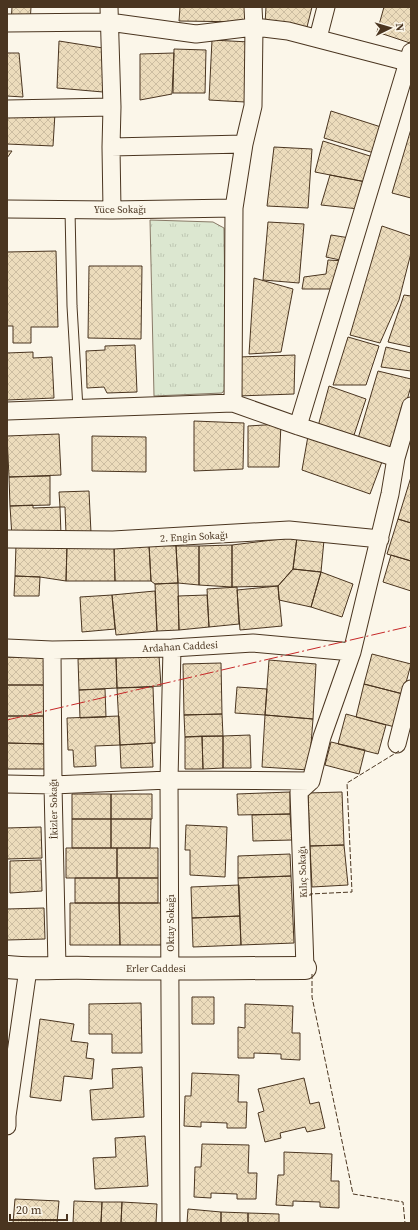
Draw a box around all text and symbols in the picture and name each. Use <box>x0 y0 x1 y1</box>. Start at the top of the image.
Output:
north arrow <box>370 8 410 48</box>
text: N <box>392 23 407 32</box>
street label: Yüce Sokağı <box>94 203 146 216</box>
street label: 2. Engin Sokağı <box>160 528 228 545</box>
street label: Ardahan Caddesi <box>142 638 218 655</box>
street label: İkizler Sokağı <box>46 779 61 839</box>
street label: Kılıç Sokağı <box>295 846 310 898</box>
street label: Oktay Sokağı <box>164 894 177 952</box>
street label: Erler Caddesi <box>126 962 186 975</box>
scale bar <box>10 1196 67 1222</box>
text: 20 m <box>16 1202 42 1218</box>

